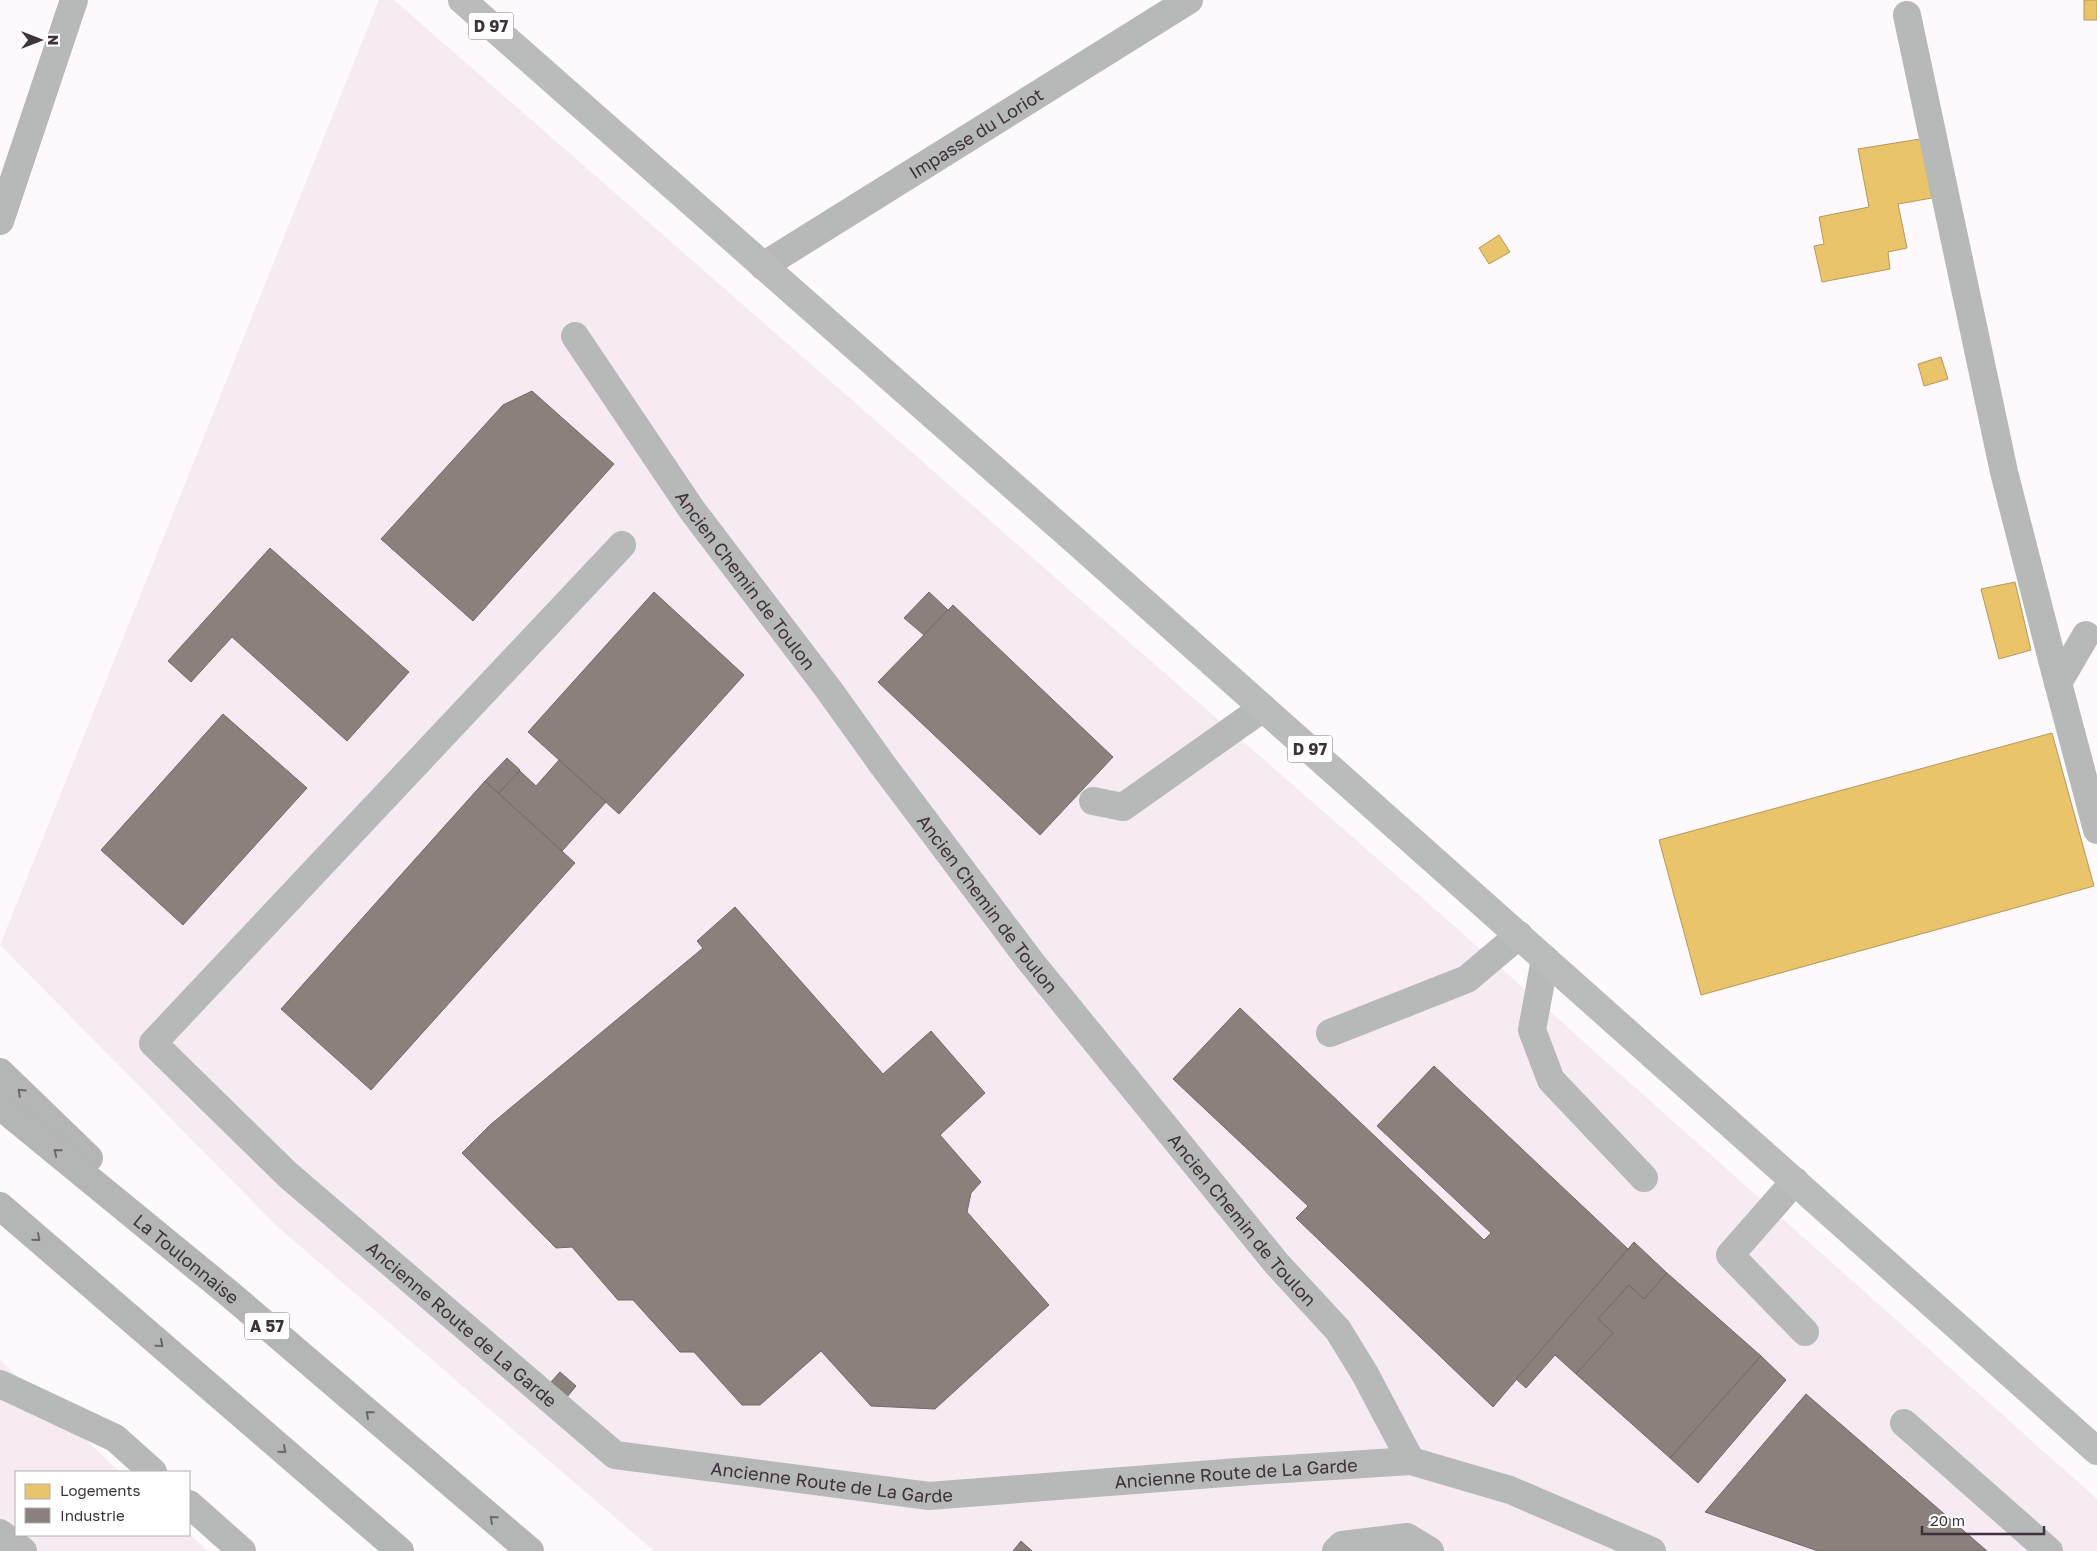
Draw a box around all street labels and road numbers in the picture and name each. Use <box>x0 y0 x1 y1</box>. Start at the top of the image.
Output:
road number: D 97 <box>468 12 514 40</box>
street label: Impasse du Loriot <box>905 83 1047 183</box>
street label: Ancien Chemin de Toulon <box>671 486 820 674</box>
road number: D 97 <box>1288 736 1332 762</box>
street label: Ancien Chemin de Toulon <box>913 810 1063 997</box>
street label: Ancien Chemin de Toulon <box>1164 1129 1321 1310</box>
street label: La Toulonnaise <box>129 1209 244 1308</box>
street label: Ancienne Route de La Garde <box>362 1236 562 1412</box>
road number: A 57 <box>244 1312 290 1340</box>
street label: Ancienne Route de La Garde <box>1114 1453 1358 1493</box>
street label: Ancienne Route de La Garde <box>710 1457 954 1507</box>

